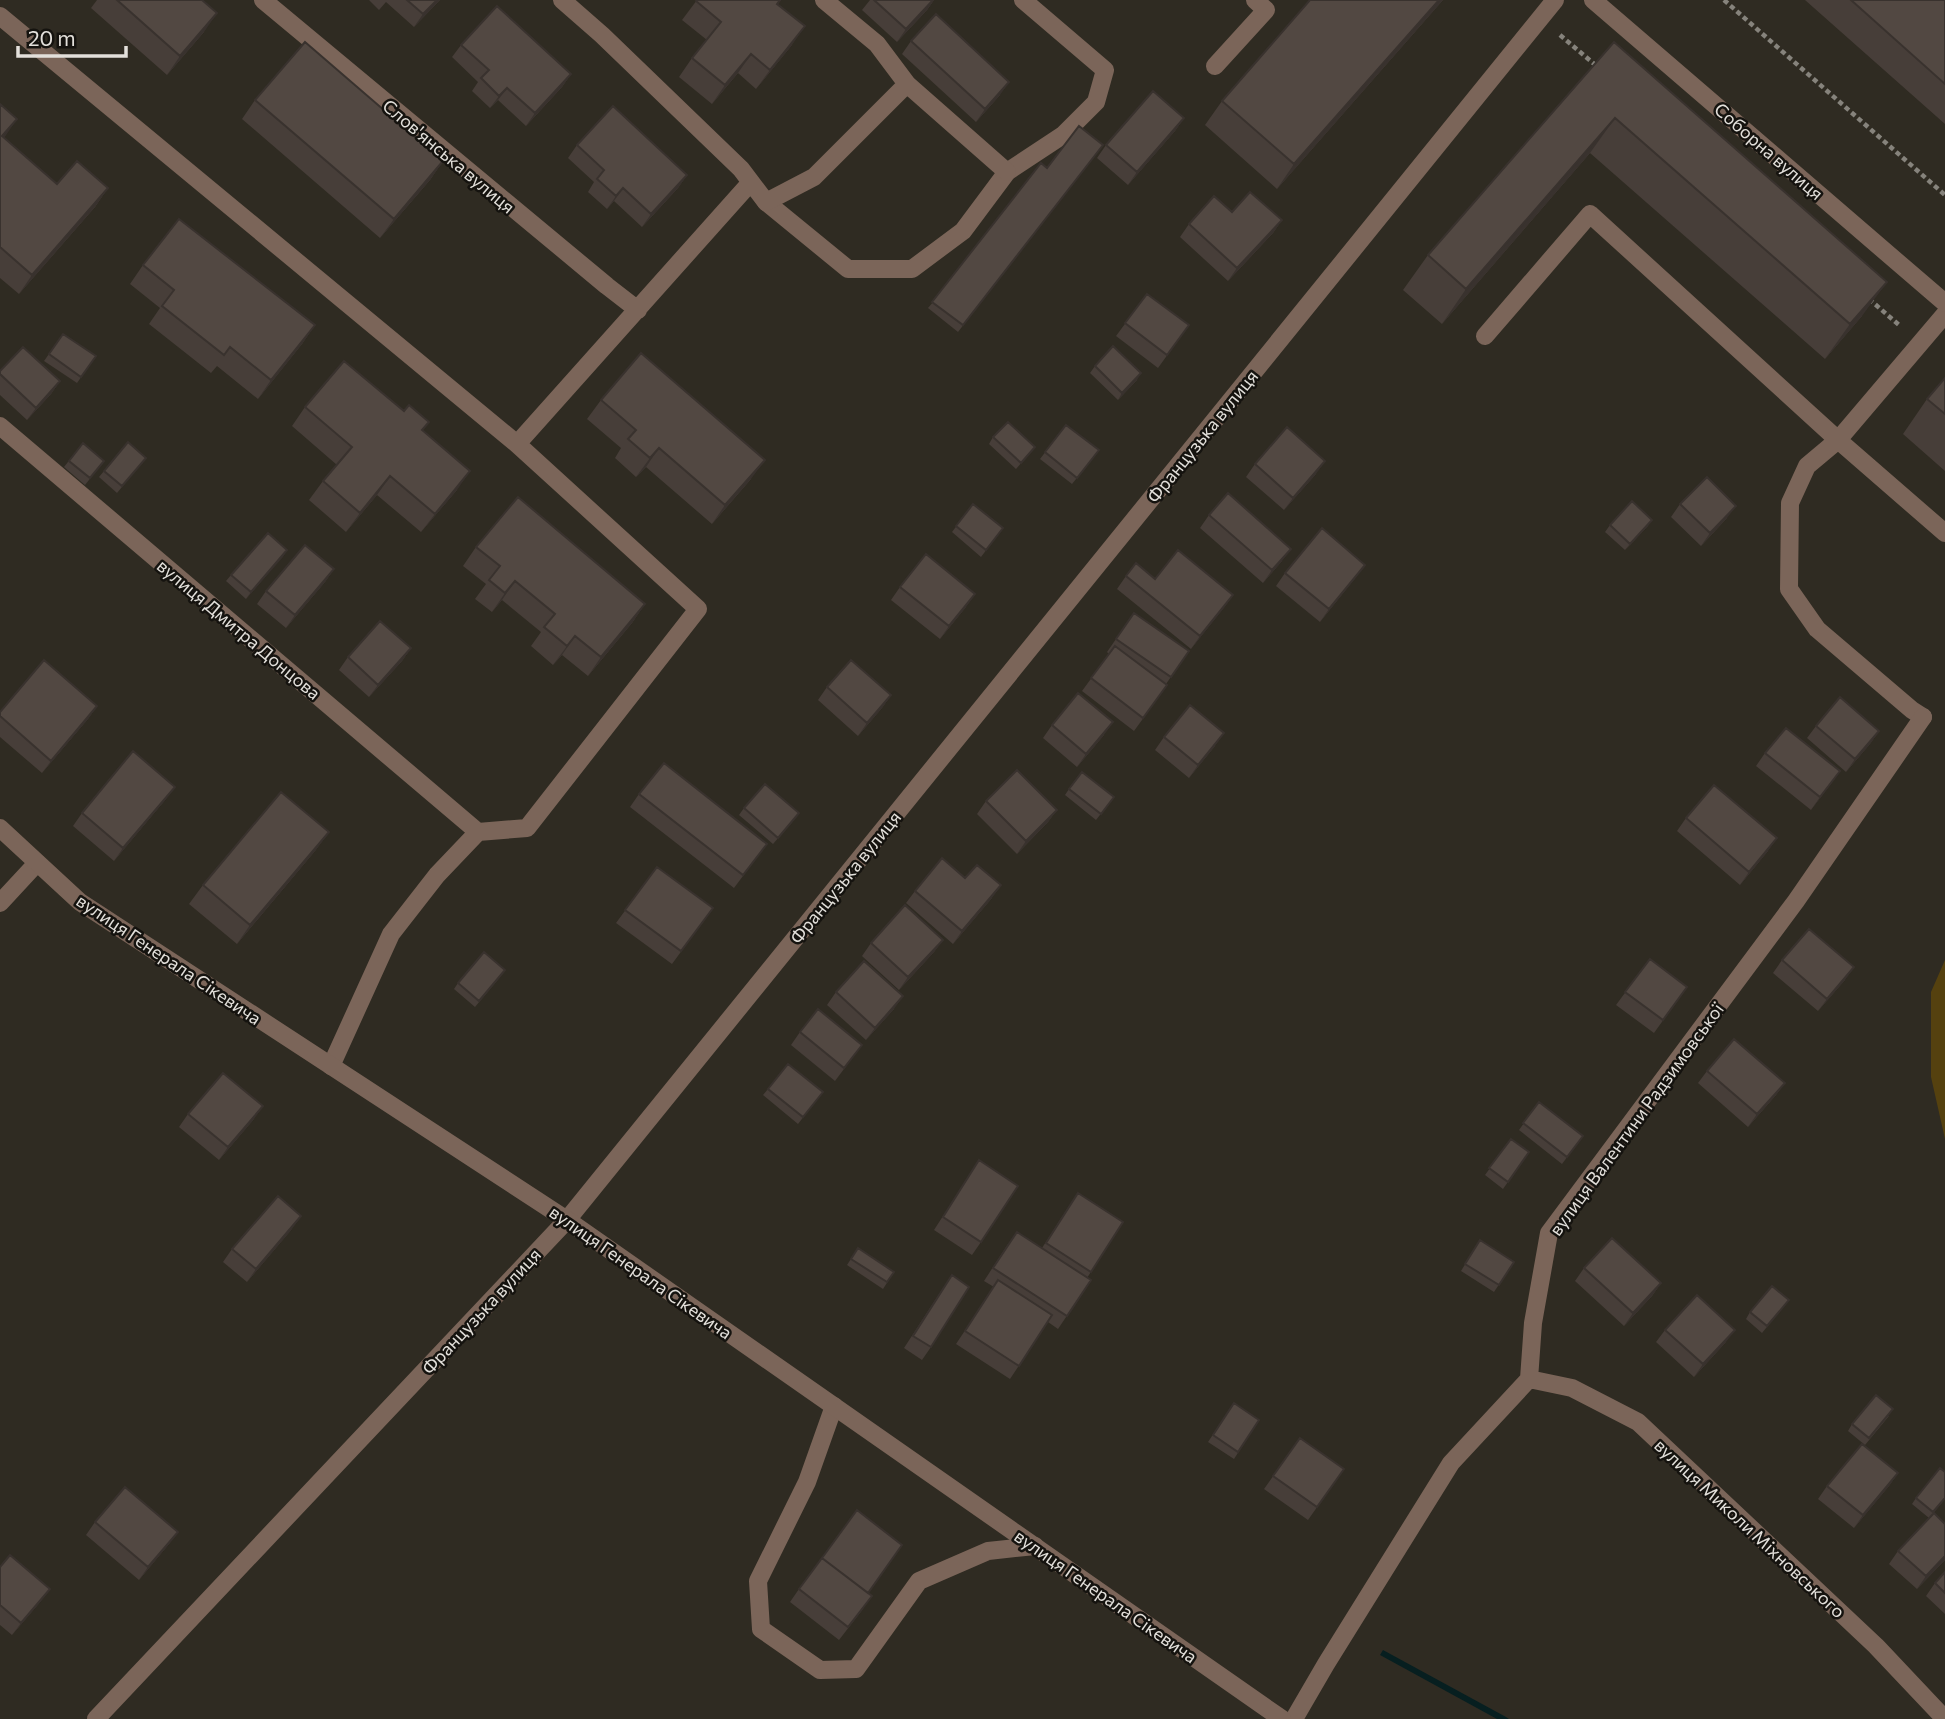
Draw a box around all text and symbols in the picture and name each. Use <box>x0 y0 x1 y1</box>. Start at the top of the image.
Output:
scale bar <box>18 14 126 58</box>
text: 20 m <box>28 25 76 50</box>
street label: Слов'янська вулиця <box>378 94 520 218</box>
street label: Соборна вулиця <box>1710 98 1828 204</box>
street label: Французька вулиця <box>1142 365 1262 507</box>
street label: вулиця Дмитра Донцова <box>153 554 325 704</box>
street label: Французька вулиця <box>785 806 905 948</box>
street label: вулиця Генерала Сікевича <box>73 889 265 1029</box>
street label: вулиця Валентини Радзимовської <box>1544 998 1728 1240</box>
street label: вулиця Генерала Сікевича <box>545 1201 737 1343</box>
street label: Французька вулиця <box>417 1243 545 1379</box>
street label: вулиця Миколи Міхновського <box>1650 1434 1850 1622</box>
street label: вулиця Генерала Сікевича <box>1010 1525 1202 1667</box>

